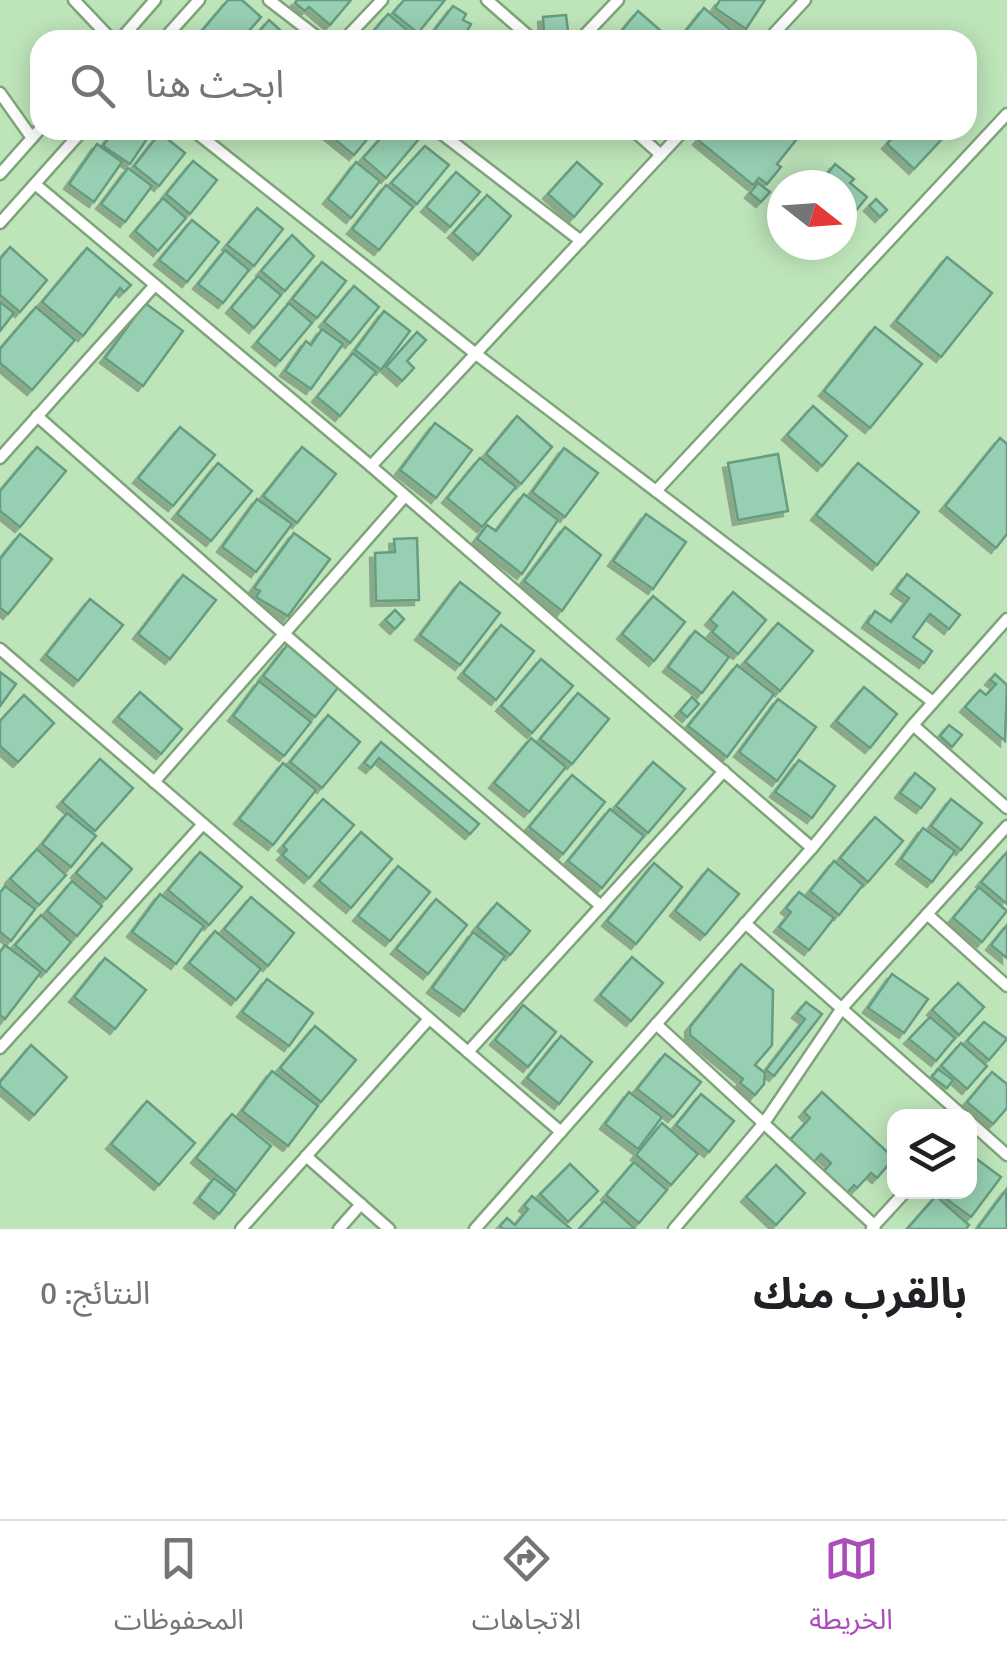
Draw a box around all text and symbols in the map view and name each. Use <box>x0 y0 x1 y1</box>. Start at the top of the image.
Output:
search box <box>30 30 977 140</box>
icon: search <box>65 58 120 113</box>
text: ابحث هنا <box>145 61 284 108</box>
north arrow <box>767 170 857 260</box>
map controls <box>887 1109 977 1199</box>
button: layers <box>887 1109 977 1199</box>
text: بالقرب منك <box>753 1269 967 1320</box>
text: النتائج: 0 <box>40 1274 150 1313</box>
tab: المحفوظات <box>114 1531 244 1650</box>
tab: الاتجاهات <box>472 1531 581 1650</box>
tab: الخريطة <box>809 1531 893 1650</box>

